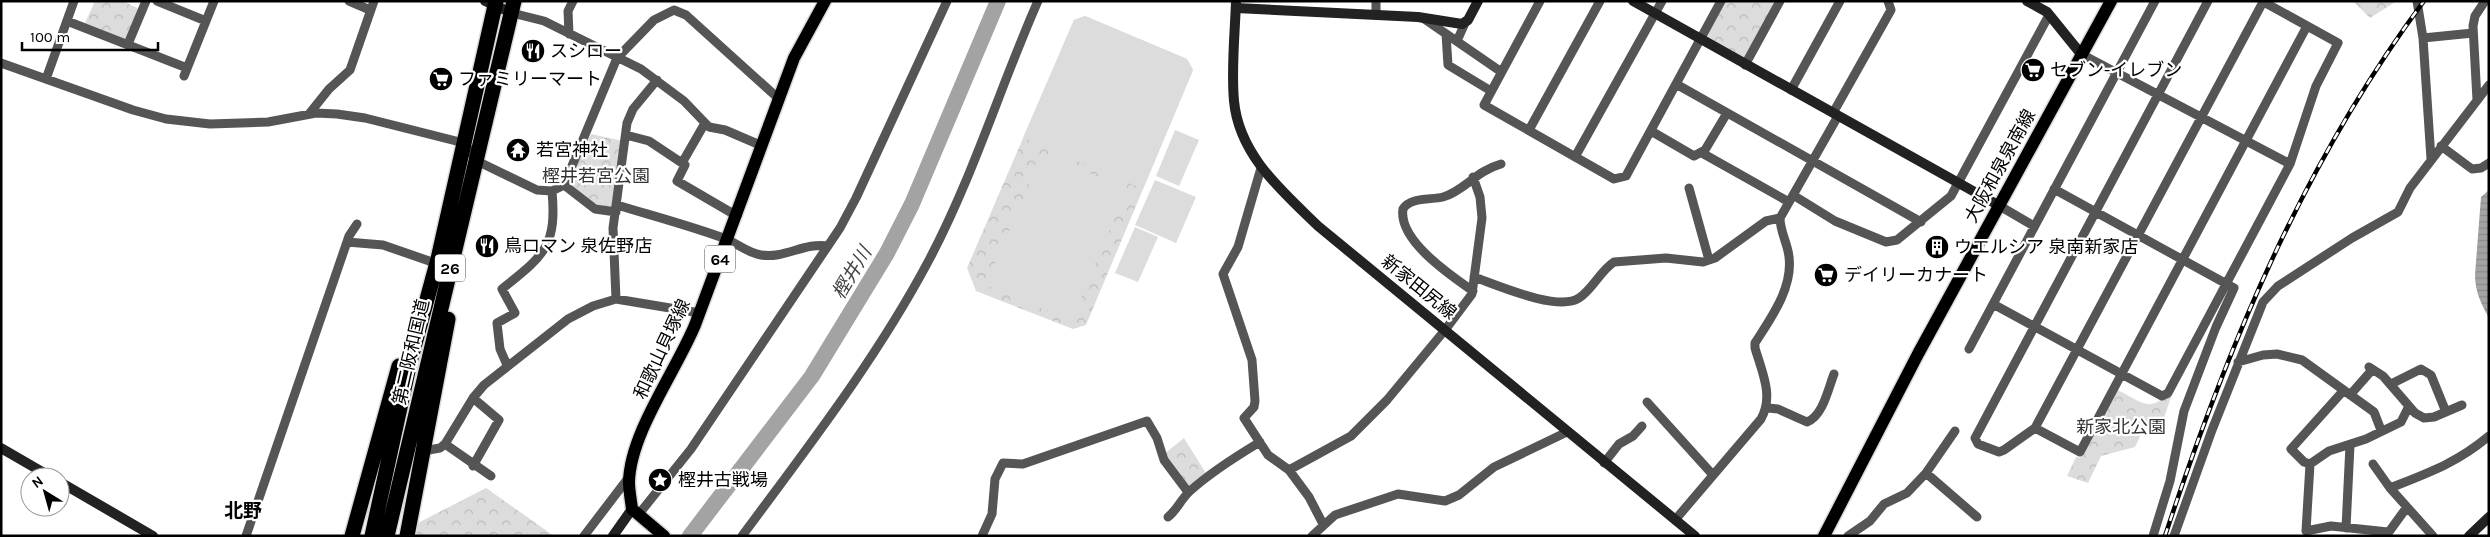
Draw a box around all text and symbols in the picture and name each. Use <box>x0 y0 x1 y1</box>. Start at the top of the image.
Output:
scale bar <box>22 20 159 52</box>
text: 100 m <box>30 28 70 46</box>
restaurant icon: スシロー <box>520 38 546 64</box>
place label: スシロー <box>550 40 622 62</box>
supermarket icon: セブン-イレブン <box>2020 57 2046 83</box>
place label: セブン-イレブン <box>2050 59 2182 81</box>
supermarket icon: ファミリーマート <box>428 66 454 92</box>
place label: ファミリーマート <box>458 68 602 90</box>
street label: 大阪和泉泉南線 <box>1960 106 2040 226</box>
temple icon: 若宮神社 <box>505 137 531 163</box>
place label: 若宮神社 <box>536 139 608 161</box>
park label: 樫井若宮公園 <box>542 165 650 187</box>
restaurant icon: 鳥ロマン 泉佐野店 <box>474 233 500 259</box>
building icon: ウエルシア 泉南新家店 <box>1924 234 1950 260</box>
place label: 鳥ロマン 泉佐野店 <box>504 235 652 257</box>
place label: ウエルシア 泉南新家店 <box>1954 236 2138 258</box>
water label: 樫井川 <box>828 241 877 303</box>
road number: 64 <box>705 245 735 272</box>
street label: 新家田尻線 <box>1377 250 1461 324</box>
road number: 26 <box>435 254 465 282</box>
supermarket icon: デイリーカナート <box>1813 262 1839 288</box>
place label: デイリーカナート <box>1844 264 1988 286</box>
street label: 和歌山貝塚線 <box>629 295 695 403</box>
street label: 第二阪和国道 <box>388 297 434 407</box>
park label: 新家北公園 <box>2076 416 2166 438</box>
north arrow <box>20 467 70 517</box>
place icon: 樫井古戦場 <box>647 467 673 493</box>
place label: 樫井古戦場 <box>678 469 768 491</box>
text: N <box>28 472 47 492</box>
district label: 北野 <box>224 500 262 522</box>

